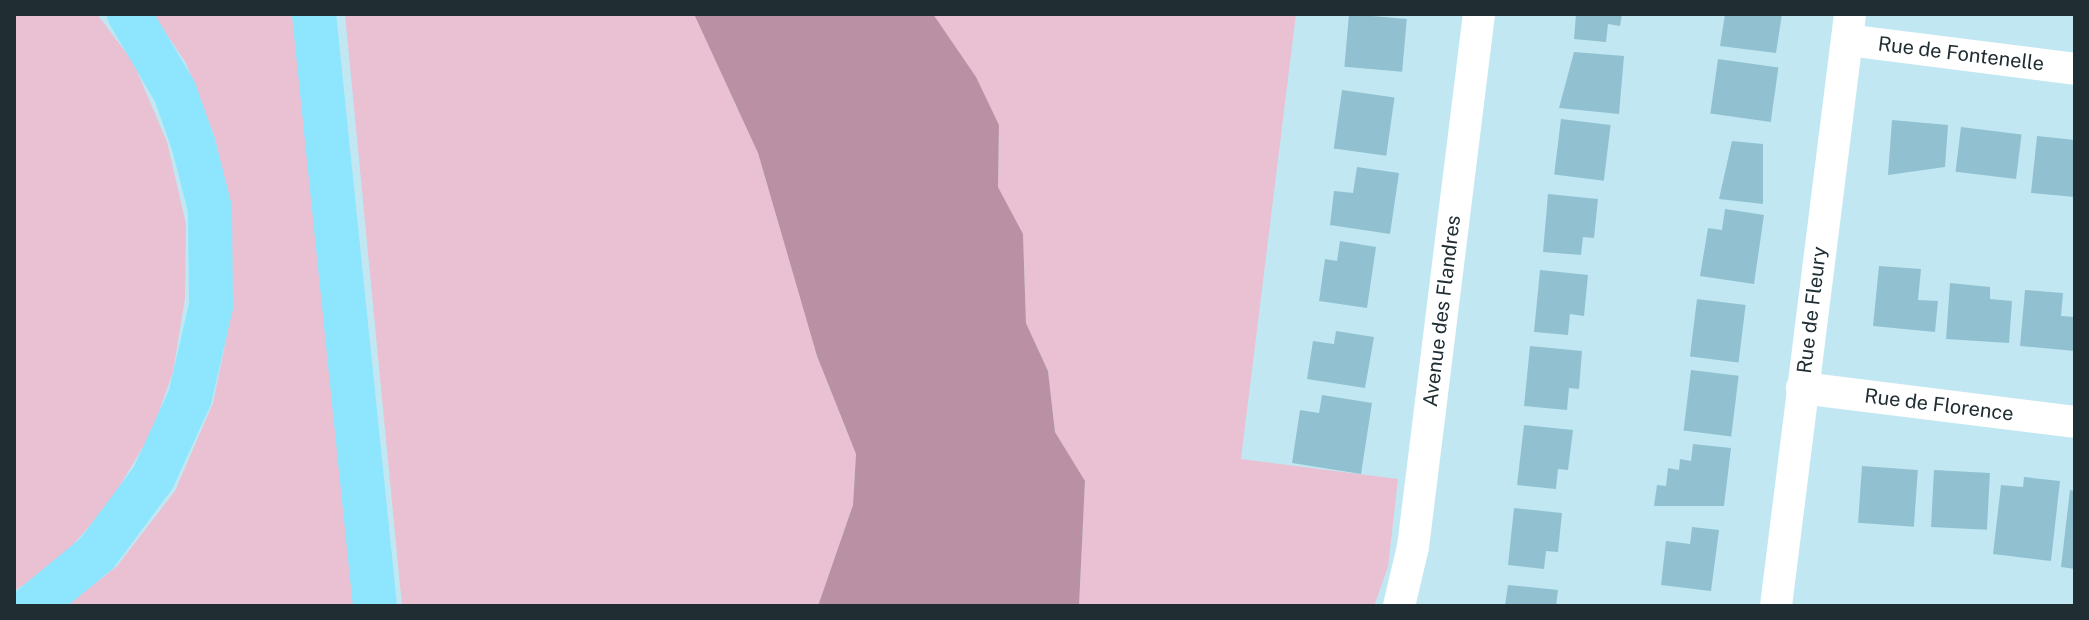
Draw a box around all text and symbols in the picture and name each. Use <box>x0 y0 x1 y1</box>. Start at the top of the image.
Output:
street label: Rue de Fontenelle <box>1876 32 2046 76</box>
street label: Avenue des Flandres <box>1418 214 1466 408</box>
street label: Rue de Fleury <box>1792 245 1832 375</box>
street label: Rue de Florence <box>1863 384 2015 426</box>

